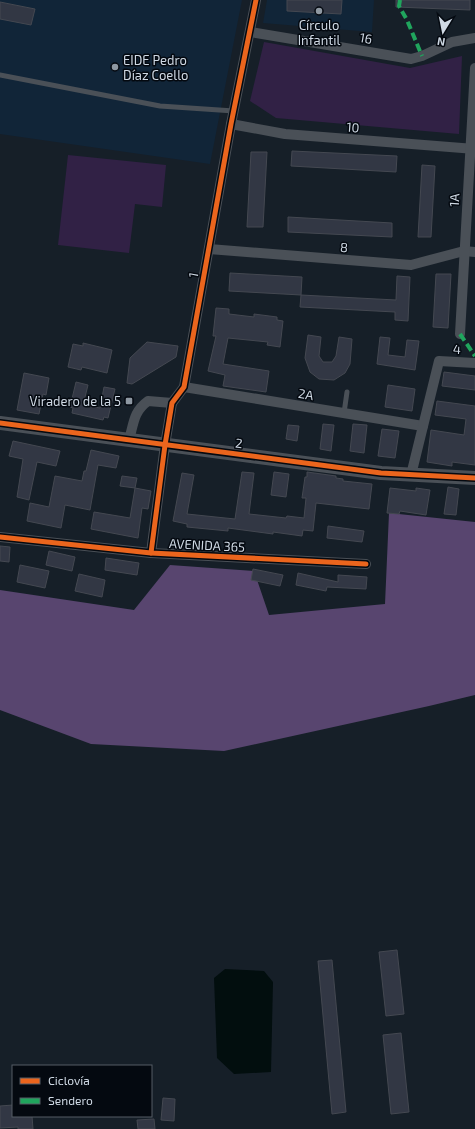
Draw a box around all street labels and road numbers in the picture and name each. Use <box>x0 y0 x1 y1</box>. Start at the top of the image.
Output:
street label: 16 <box>358 29 374 47</box>
street label: 10 <box>346 119 360 135</box>
street label: 1A <box>446 193 462 207</box>
street label: 8 <box>339 239 349 255</box>
street label: 1 <box>185 271 201 279</box>
street label: 4 <box>453 341 461 357</box>
street label: 2A <box>297 385 315 403</box>
street label: 2 <box>234 435 244 451</box>
street label: AVENIDA 365 <box>168 535 246 555</box>

